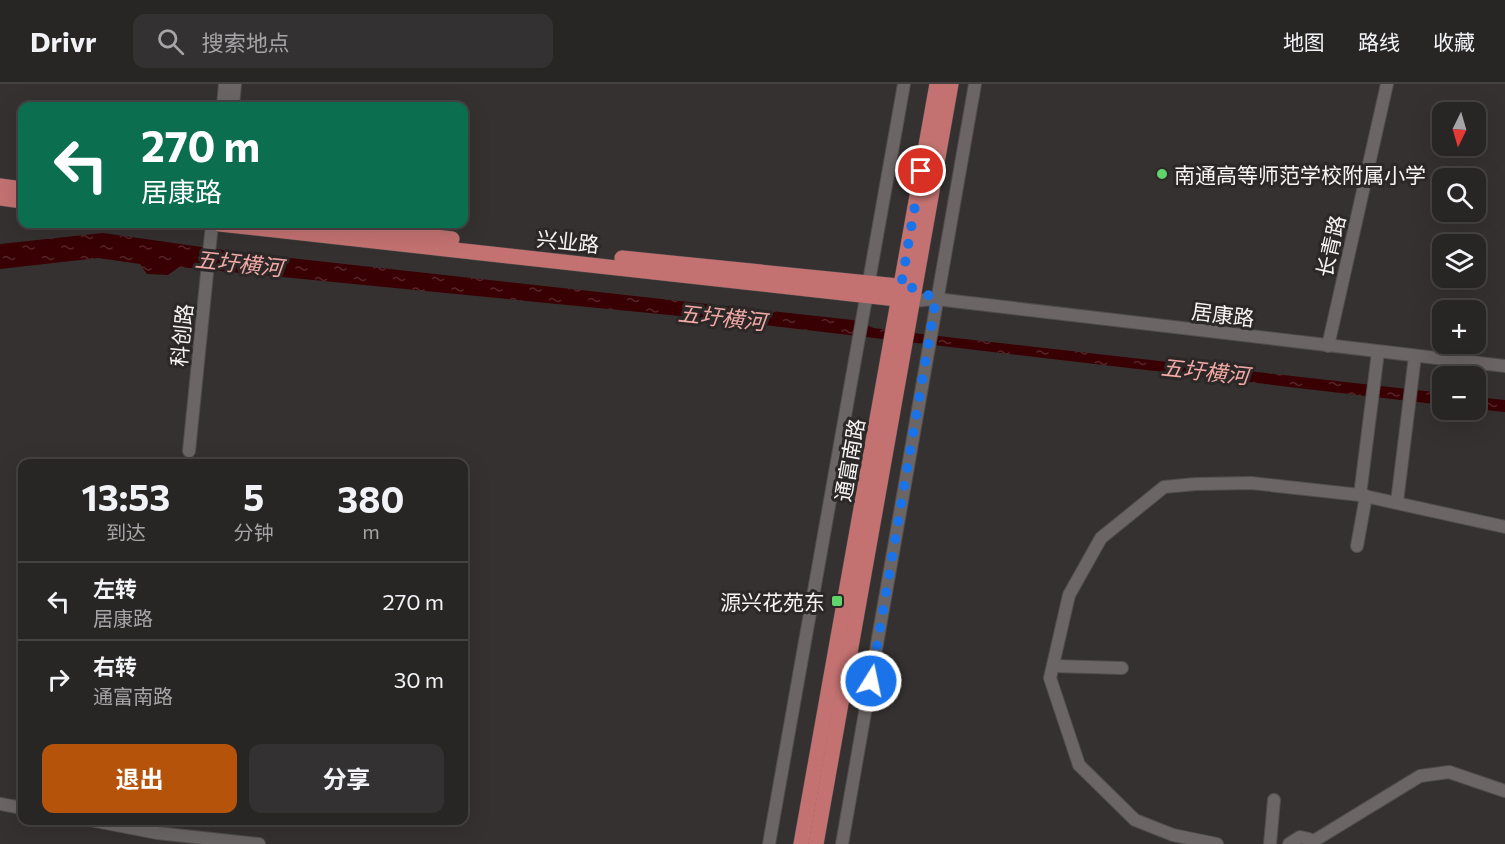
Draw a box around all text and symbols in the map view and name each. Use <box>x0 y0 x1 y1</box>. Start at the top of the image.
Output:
search box <box>133 14 553 68</box>
text: Drivr <box>30 24 97 58</box>
icon: search <box>154 25 187 58</box>
text: 搜索地点 <box>202 29 290 56</box>
text: 地图 <box>1283 29 1325 54</box>
text: 路线 <box>1358 29 1400 54</box>
text: 收藏 <box>1433 29 1475 54</box>
north arrow <box>1432 102 1486 156</box>
map controls <box>1432 102 1486 420</box>
text: 270 m <box>141 119 260 171</box>
icon: left <box>42 126 120 204</box>
pin <box>895 145 946 196</box>
icon: arrive <box>904 154 937 187</box>
place label: 南通高等师范学校附属小学 <box>1174 162 1426 187</box>
marker: 南通高等师范学校附属小学 <box>1155 167 1169 181</box>
button: search <box>1432 168 1486 222</box>
text: 居康路 <box>141 175 222 208</box>
street label: 长青路 <box>1311 212 1349 280</box>
street label: 兴业路 <box>535 225 601 257</box>
button: layers <box>1432 234 1486 288</box>
water label: 五圩横河 <box>194 245 288 281</box>
street label: 居康路 <box>1190 298 1256 330</box>
water label: 五圩横河 <box>677 299 771 335</box>
button: + <box>1432 300 1486 354</box>
street label: 科创路 <box>165 302 197 368</box>
water label: 五圩横河 <box>1160 353 1254 389</box>
button: − <box>1432 366 1486 420</box>
street label: 通富南路 <box>829 416 869 504</box>
text: 13:53 <box>82 474 170 518</box>
text: 5 <box>243 474 264 518</box>
text: 380 <box>337 476 404 520</box>
text: m <box>362 519 380 543</box>
text: 到达 <box>106 520 146 544</box>
text: 分钟 <box>234 520 274 544</box>
text: 左转 <box>93 575 137 602</box>
icon: left <box>42 585 75 618</box>
text: 270 m <box>383 588 444 615</box>
place label: 源兴花苑东 <box>720 589 825 614</box>
marker: 源兴花苑东 <box>830 594 844 608</box>
text: 居康路 <box>93 606 153 630</box>
position arrow <box>839 649 903 713</box>
text: 右转 <box>93 653 137 680</box>
icon: right <box>42 663 75 696</box>
text: 30 m <box>394 666 444 693</box>
text: 通富南路 <box>93 684 173 708</box>
button: 退出 <box>42 744 237 813</box>
button: 分享 <box>249 744 444 813</box>

